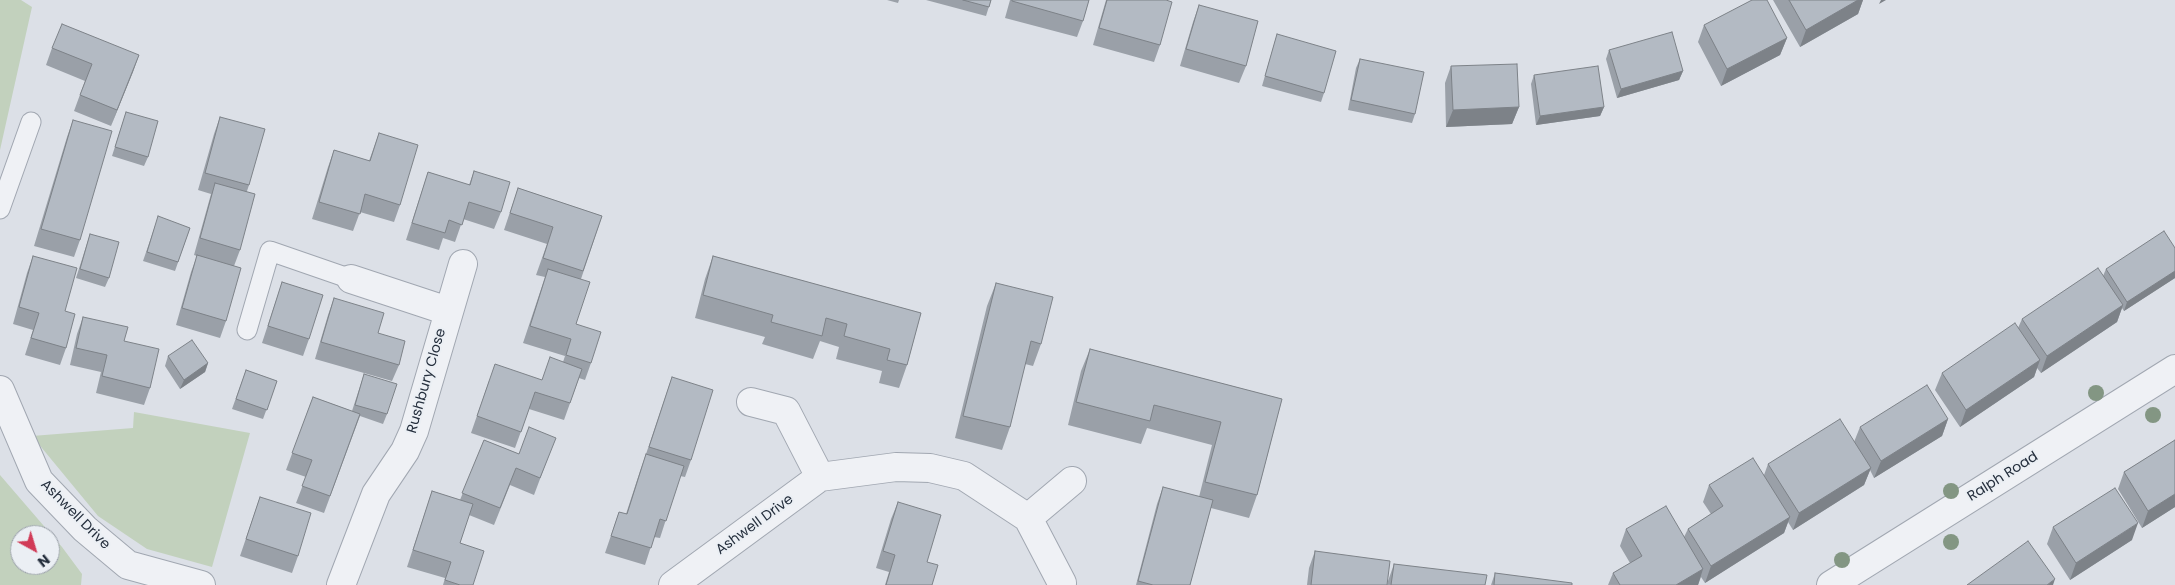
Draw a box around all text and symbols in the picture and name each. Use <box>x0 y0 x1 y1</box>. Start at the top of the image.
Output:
street label: Rushbury Close <box>404 327 450 435</box>
street label: Ralph Road <box>1965 449 2041 505</box>
street label: Ashwell Drive <box>37 477 113 553</box>
street label: Ashwell Drive <box>713 491 797 559</box>
north arrow <box>10 525 60 575</box>
text: N <box>33 550 54 572</box>

